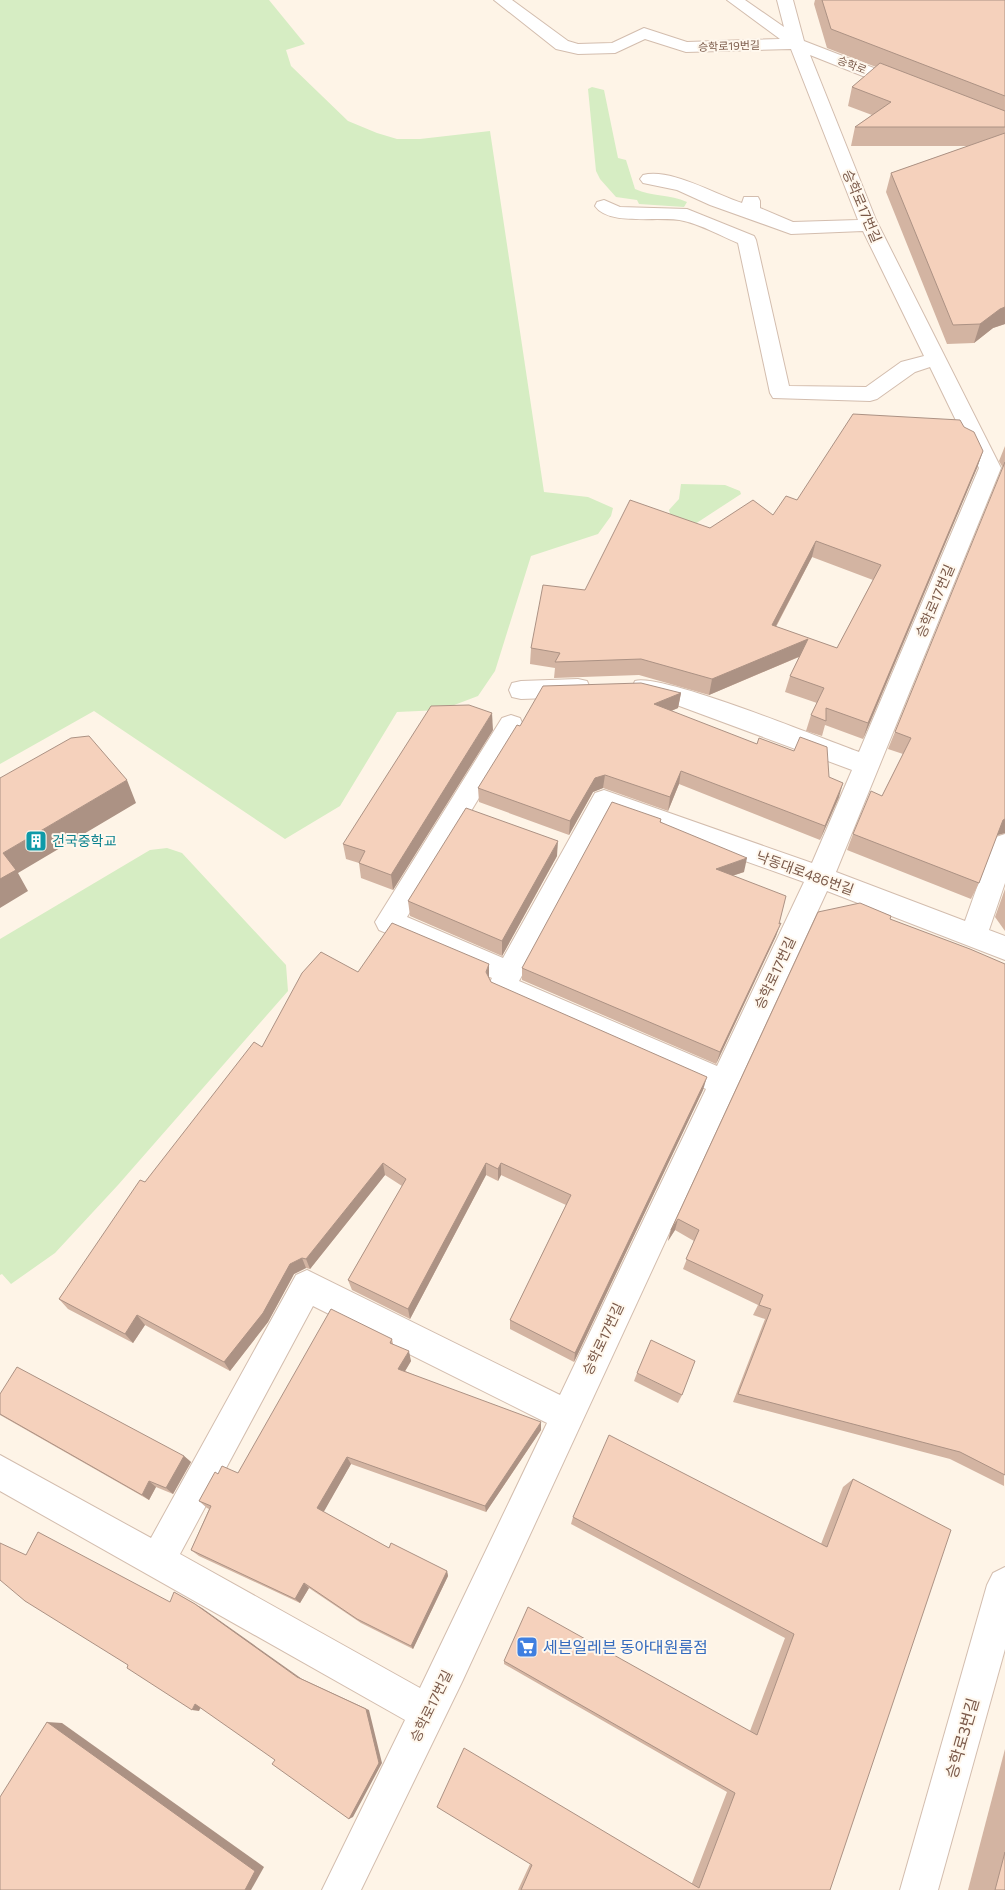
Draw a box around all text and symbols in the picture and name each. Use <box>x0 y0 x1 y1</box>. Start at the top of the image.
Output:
street label: 승학로19번길 <box>698 38 760 53</box>
street label: 승학로 <box>836 53 869 76</box>
street label: 승학로17번길 <box>839 167 885 245</box>
street label: 승학로17번길 <box>912 562 958 640</box>
building icon: 건국중학교 <box>24 829 48 853</box>
place label: 건국중학교 <box>52 832 117 849</box>
street label: 낙동대로486번길 <box>754 847 856 898</box>
street label: 승학로17번길 <box>750 934 799 1012</box>
street label: 승학로17번길 <box>578 1300 627 1378</box>
supermarket icon: 세븐일레븐 동아대원룸점 <box>515 1635 539 1659</box>
place label: 세븐일레븐 동아대원룸점 <box>543 1637 708 1656</box>
street label: 승학로17번길 <box>406 1667 455 1744</box>
street label: 승학로3번길 <box>941 1695 982 1780</box>

